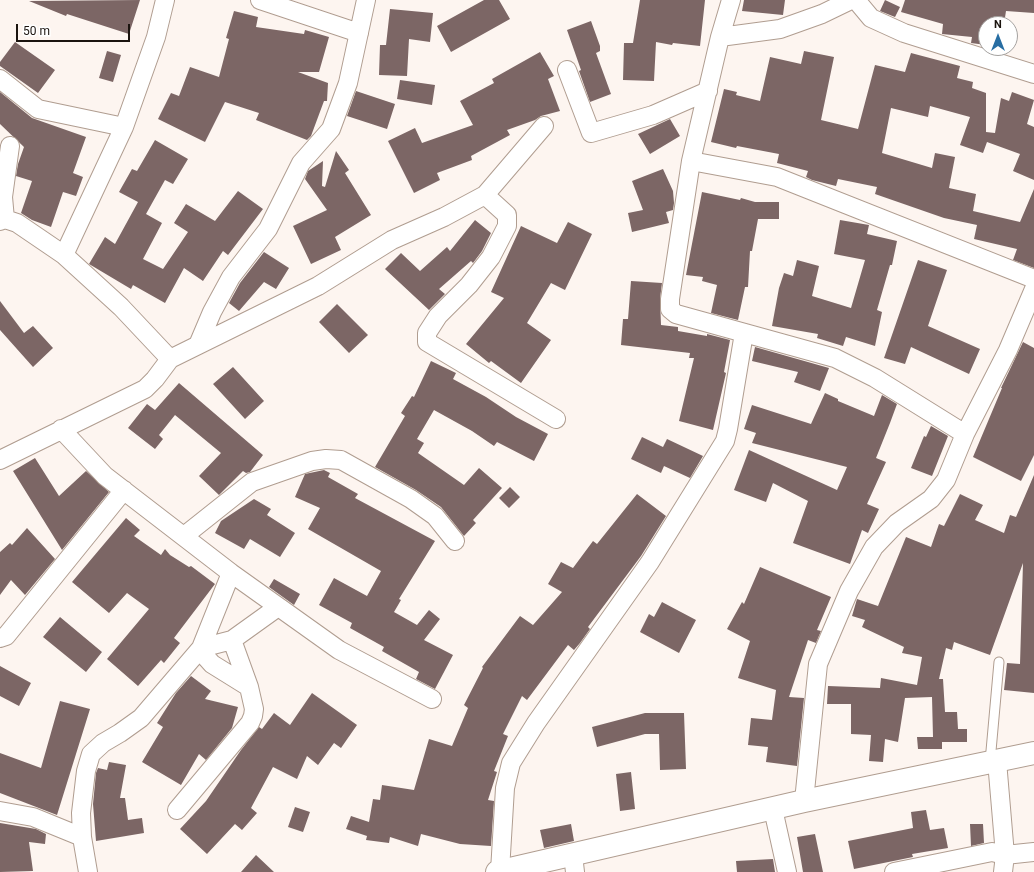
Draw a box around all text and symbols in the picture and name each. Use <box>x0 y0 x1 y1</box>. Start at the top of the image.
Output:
scale bar <box>18 16 132 42</box>
north arrow <box>978 16 1018 56</box>
text: N <box>994 18 1002 31</box>
text: 50 m <box>23 24 50 38</box>

